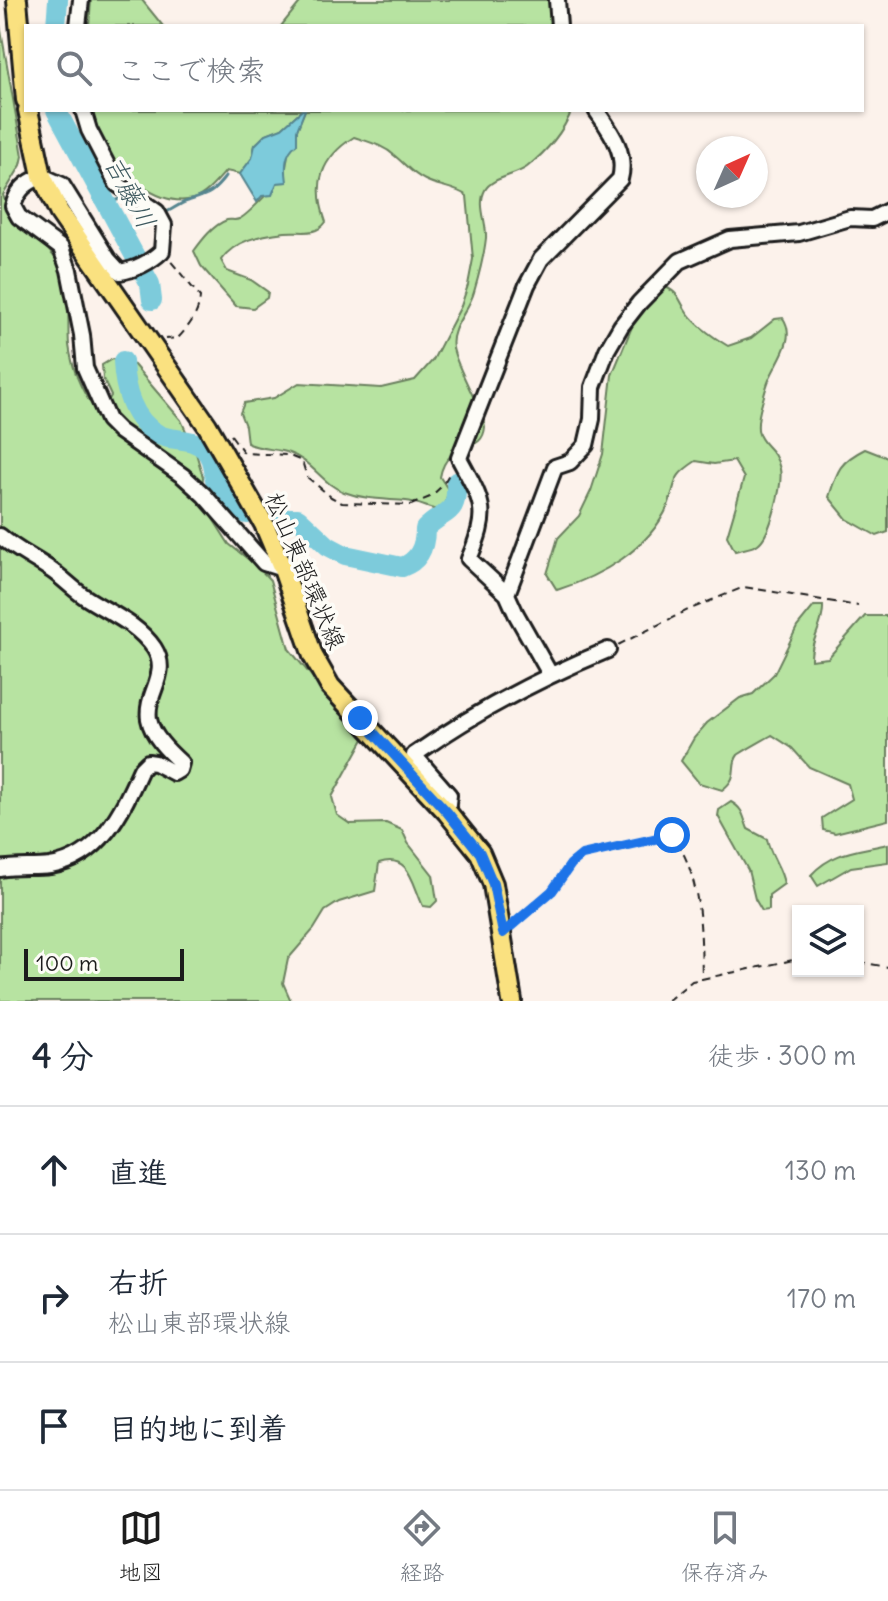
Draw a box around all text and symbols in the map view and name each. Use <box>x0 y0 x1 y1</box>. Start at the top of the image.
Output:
search box <box>24 24 864 112</box>
icon: search <box>52 46 96 90</box>
text: ここで検索 <box>116 51 266 89</box>
north arrow <box>696 136 768 208</box>
water label: 吉藤川 <box>98 150 163 234</box>
street label: 松山東部環状線 <box>259 487 353 654</box>
route end <box>342 700 378 736</box>
route start <box>654 817 690 853</box>
map controls <box>792 905 864 977</box>
button: layers <box>792 905 864 977</box>
scale bar <box>24 945 184 981</box>
text: 100 m <box>36 949 98 977</box>
text: 4 分 <box>32 1034 94 1077</box>
text: 徒歩 · 300 m <box>708 1039 856 1072</box>
icon: ahead <box>32 1148 76 1192</box>
text: 直進 <box>108 1153 168 1191</box>
text: 130 m <box>785 1154 856 1187</box>
text: 右折 <box>108 1263 168 1301</box>
icon: right <box>32 1276 76 1320</box>
text: 170 m <box>787 1282 856 1315</box>
text: 松山東部環状線 <box>108 1306 290 1339</box>
icon: arrive <box>32 1404 76 1448</box>
text: 目的地に到着 <box>108 1409 288 1447</box>
tab: 地図 <box>119 1506 163 1586</box>
tab: 経路 <box>400 1506 444 1586</box>
tab: 保存済み <box>681 1506 769 1586</box>

